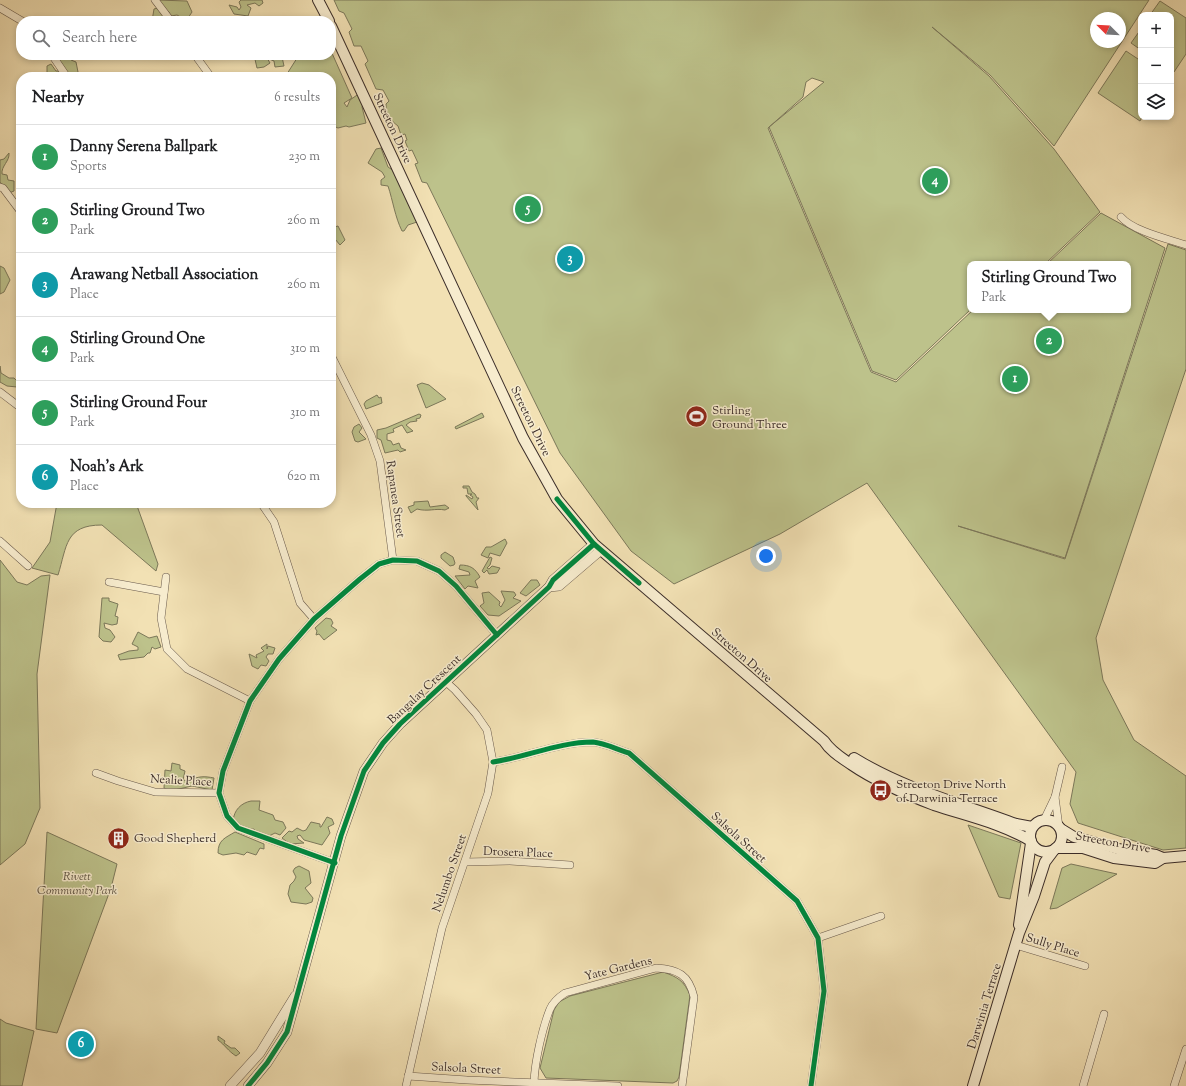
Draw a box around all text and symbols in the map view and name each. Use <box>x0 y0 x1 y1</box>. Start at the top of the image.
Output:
north arrow <box>1090 12 1126 48</box>
map controls <box>1138 12 1174 120</box>
button: + <box>1138 12 1174 48</box>
search box <box>16 16 336 60</box>
icon: search <box>30 27 52 49</box>
text: Search here <box>62 28 137 49</box>
button: − <box>1138 48 1174 84</box>
button: layers <box>1138 84 1174 120</box>
text: Nearby <box>32 86 84 110</box>
text: 6 results <box>274 89 320 107</box>
street label: Streeton Drive <box>368 90 416 167</box>
text: Danny Serena Ballpark <box>70 137 218 158</box>
text: 1 <box>43 148 47 166</box>
text: 230 m <box>288 148 320 166</box>
text: Sports <box>70 158 107 176</box>
pin: 4 <box>922 166 948 196</box>
pin: 5 <box>515 194 541 224</box>
text: Stirling Ground Two <box>70 201 205 222</box>
text: 2 <box>42 212 48 230</box>
text: 260 m <box>287 212 320 230</box>
text: Park <box>70 222 95 240</box>
pin: 3 <box>557 244 583 274</box>
popup <box>967 261 1131 313</box>
text: Arawang Netball Association <box>70 265 258 286</box>
text: Stirling Ground Two <box>982 268 1116 289</box>
text: 3 <box>42 276 48 294</box>
text: 260 m <box>287 276 320 294</box>
text: Place <box>70 286 99 304</box>
text: Park <box>982 289 1006 307</box>
pin: 2 <box>1036 326 1062 356</box>
text: Stirling Ground One <box>70 329 205 350</box>
text: 4 <box>42 340 48 358</box>
text: 310 m <box>290 340 320 358</box>
text: Park <box>70 350 95 368</box>
pin: 1 <box>1002 364 1028 394</box>
street label: Streeton Drive <box>505 383 555 460</box>
text: Stirling Ground Four <box>70 393 207 414</box>
place label: Stirling Ground Three <box>712 402 788 434</box>
text: 5 <box>43 404 47 422</box>
text: 310 m <box>290 404 320 422</box>
sports icon: Stirling Ground Three <box>683 404 709 430</box>
text: Park <box>70 414 95 432</box>
text: Noah’s Ark <box>70 457 144 478</box>
street label: Rapanea Street <box>381 459 409 539</box>
text: 6 <box>42 468 48 486</box>
text: 620 m <box>287 468 320 486</box>
text: Place <box>70 478 99 496</box>
your location <box>756 546 776 566</box>
street label: Streeton Drive <box>707 624 776 688</box>
street label: Bangalay Crescent <box>384 651 466 729</box>
street label: Nealie Place <box>150 770 213 792</box>
place label: Streeton Drive North of Darwinia Terrace <box>896 776 1006 808</box>
bus stop icon: Streeton Drive North of Darwinia Terrace <box>868 778 894 804</box>
street label: Salsola Street <box>706 808 770 868</box>
building icon: Good Shepherd <box>105 825 131 851</box>
street label: Streeton Drive <box>1074 828 1152 859</box>
place label: Good Shepherd <box>134 830 216 848</box>
street label: Nelumbo Street <box>428 832 472 915</box>
street label: Drosera Place <box>483 843 554 863</box>
park label: Rivett Community Park <box>37 868 118 900</box>
street label: Sully Place <box>1023 929 1082 963</box>
street label: Yate Gardens <box>583 952 654 986</box>
street label: Darwinia Terrace <box>963 961 1007 1051</box>
pin: 6 <box>68 1029 94 1059</box>
street label: Salsola Street <box>431 1058 501 1080</box>

